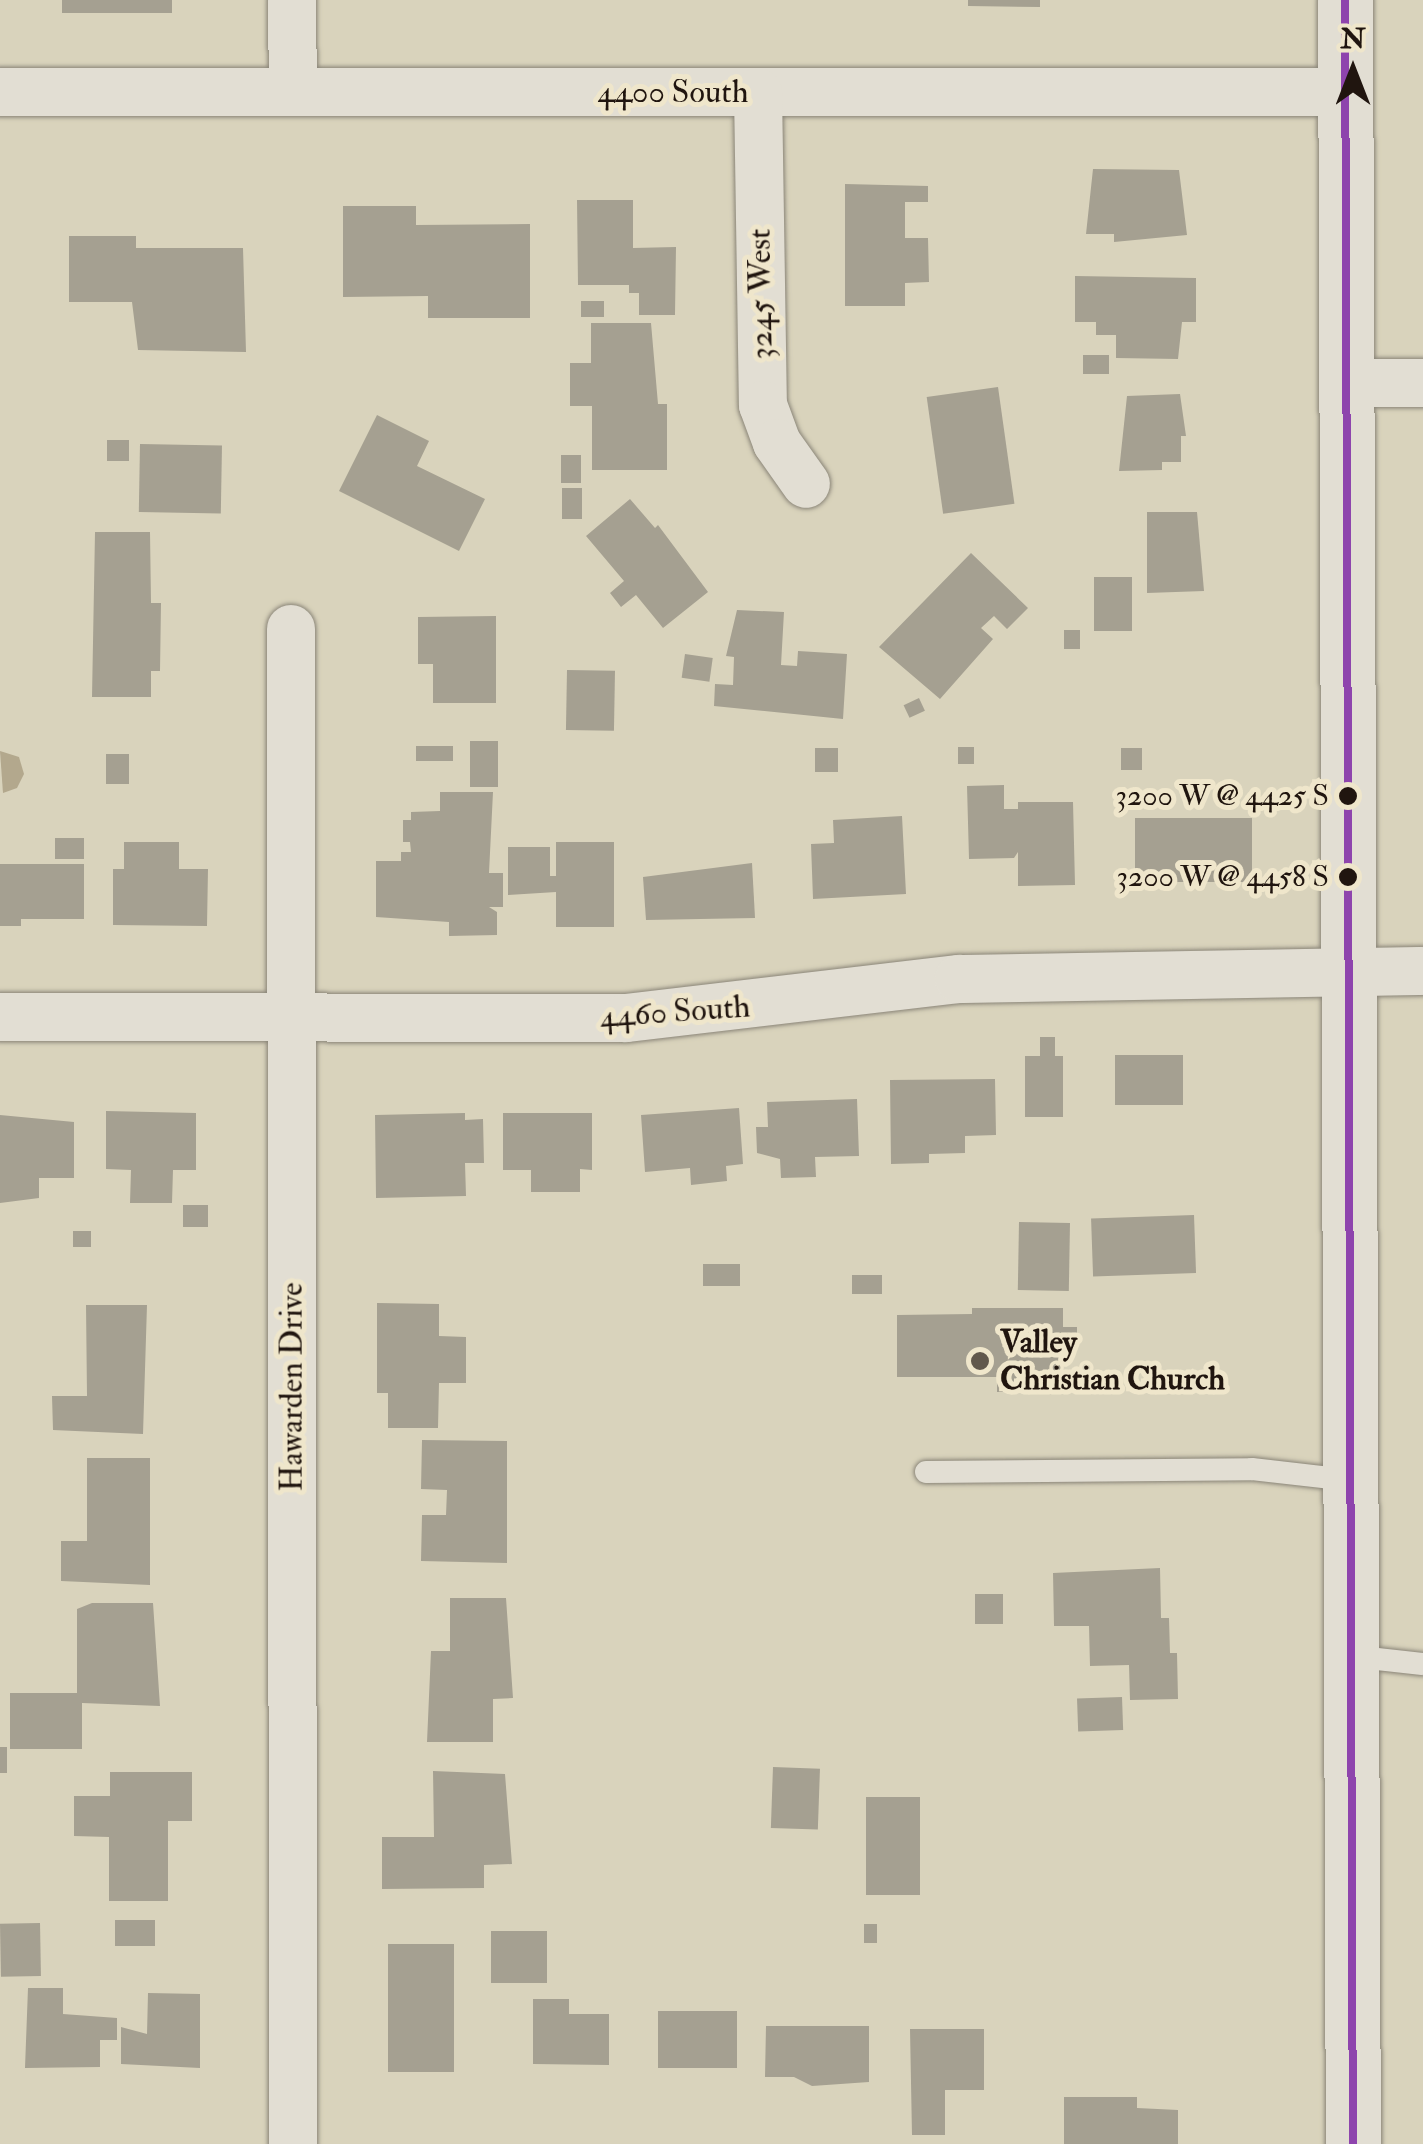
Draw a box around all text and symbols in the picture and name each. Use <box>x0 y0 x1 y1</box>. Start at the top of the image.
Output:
north arrow <box>1303 20 1403 120</box>
text: N <box>1340 22 1366 57</box>
street label: 4400 South <box>598 73 748 111</box>
street label: 3245 West <box>741 228 781 360</box>
place label: 3200 W @ 4425 S <box>1115 778 1329 814</box>
marker: 3200 W @ 4425 S <box>1338 786 1358 806</box>
place label: 3200 W @ 4458 S <box>1116 859 1329 895</box>
marker: 3200 W @ 4458 S <box>1338 867 1358 887</box>
street label: 4460 South <box>599 988 751 1036</box>
street label: Hawarden Drive <box>273 1282 311 1492</box>
place label: Valley Christian Church <box>1000 1324 1225 1399</box>
marker: Valley Christian Church <box>969 1350 991 1372</box>

